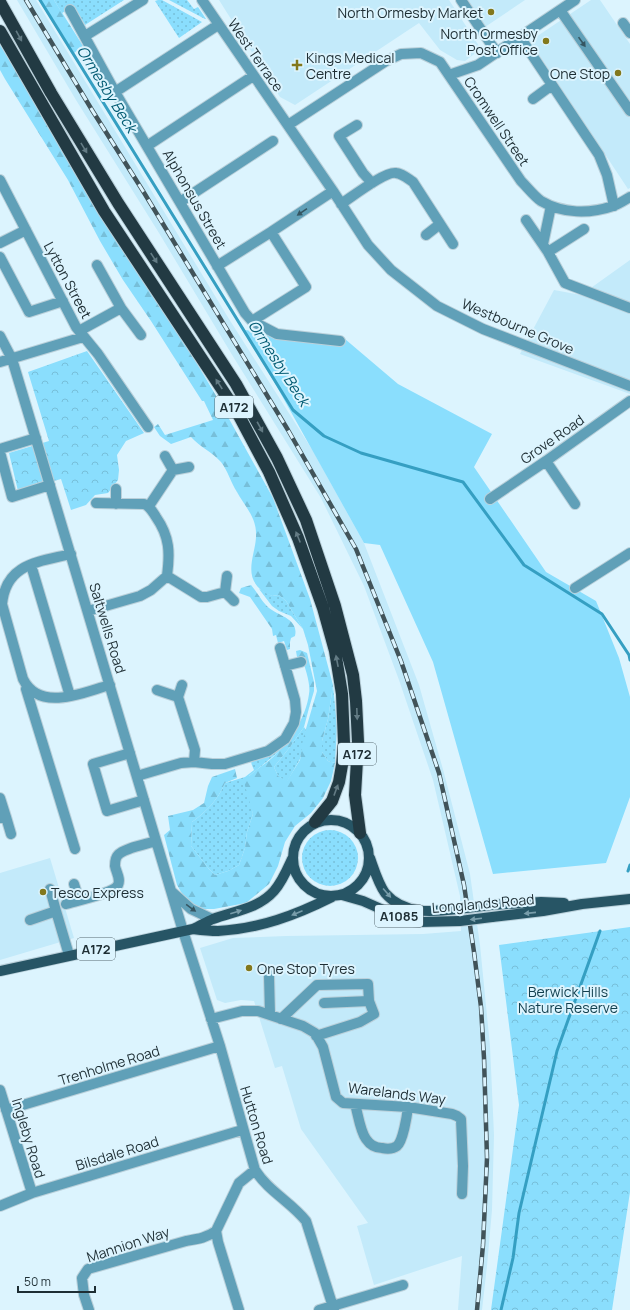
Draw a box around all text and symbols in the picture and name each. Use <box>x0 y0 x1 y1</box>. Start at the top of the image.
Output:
place label: North Ormesby Market <box>338 3 483 22</box>
marker: North Ormesby Market <box>486 7 496 17</box>
street label: West Terrace <box>224 15 288 95</box>
place label: North Ormesby Post Office <box>441 24 539 59</box>
one-way arrow <box>16 30 22 42</box>
marker: North Ormesby Post Office <box>541 36 551 46</box>
one-way arrow <box>578 37 586 47</box>
water label: Ormesby Beck <box>72 42 143 139</box>
place label: Kings Medical Centre <box>306 48 395 83</box>
marker: Kings Medical Centre <box>291 59 303 71</box>
place label: One Stop <box>550 64 610 83</box>
marker: One Stop <box>613 68 623 78</box>
street label: Cromwell Street <box>460 72 534 170</box>
one-way arrow <box>81 142 88 154</box>
street label: Alphonsus Street <box>159 146 231 253</box>
one-way arrow <box>296 208 308 215</box>
street label: Lytton Street <box>40 238 96 322</box>
one-way arrow <box>150 252 157 264</box>
street label: Westbourne Grove <box>459 294 577 358</box>
water label: Ormesby Beck <box>243 316 316 412</box>
one-way arrow <box>215 379 223 390</box>
road number: A172 <box>215 396 253 418</box>
street label: Grove Road <box>516 410 588 468</box>
one-way arrow <box>256 422 263 433</box>
one-way arrow <box>294 531 300 543</box>
street label: Saltwells Road <box>85 580 131 676</box>
one-way arrow <box>333 655 339 667</box>
one-way arrow <box>354 708 360 721</box>
road number: A172 <box>338 743 376 765</box>
one-way arrow <box>333 783 339 795</box>
place label: Tesco Express <box>51 883 144 902</box>
marker: Tesco Express <box>38 887 48 897</box>
one-way arrow <box>383 888 392 898</box>
street label: Longlands Road <box>431 889 535 917</box>
one-way arrow <box>185 904 196 912</box>
road number: A1085 <box>375 905 423 927</box>
one-way arrow <box>230 909 242 915</box>
one-way arrow <box>524 909 536 916</box>
one-way arrow <box>291 910 302 916</box>
one-way arrow <box>470 915 482 922</box>
road number: A172 <box>77 938 115 960</box>
place label: One Stop Tyres <box>257 959 355 978</box>
marker: One Stop Tyres <box>244 963 254 973</box>
park label: Berwick Hills Nature Reserve <box>518 982 618 1017</box>
street label: Trenholme Road <box>56 1041 162 1089</box>
street label: Warelands Way <box>347 1078 448 1108</box>
street label: Hutton Road <box>236 1084 278 1166</box>
street label: Ingleby Road <box>8 1096 50 1180</box>
street label: Bilsdale Road <box>73 1131 161 1175</box>
street label: Mannion Way <box>84 1221 172 1266</box>
scale bar <box>18 1268 95 1294</box>
text: 50 m <box>24 1273 51 1290</box>

